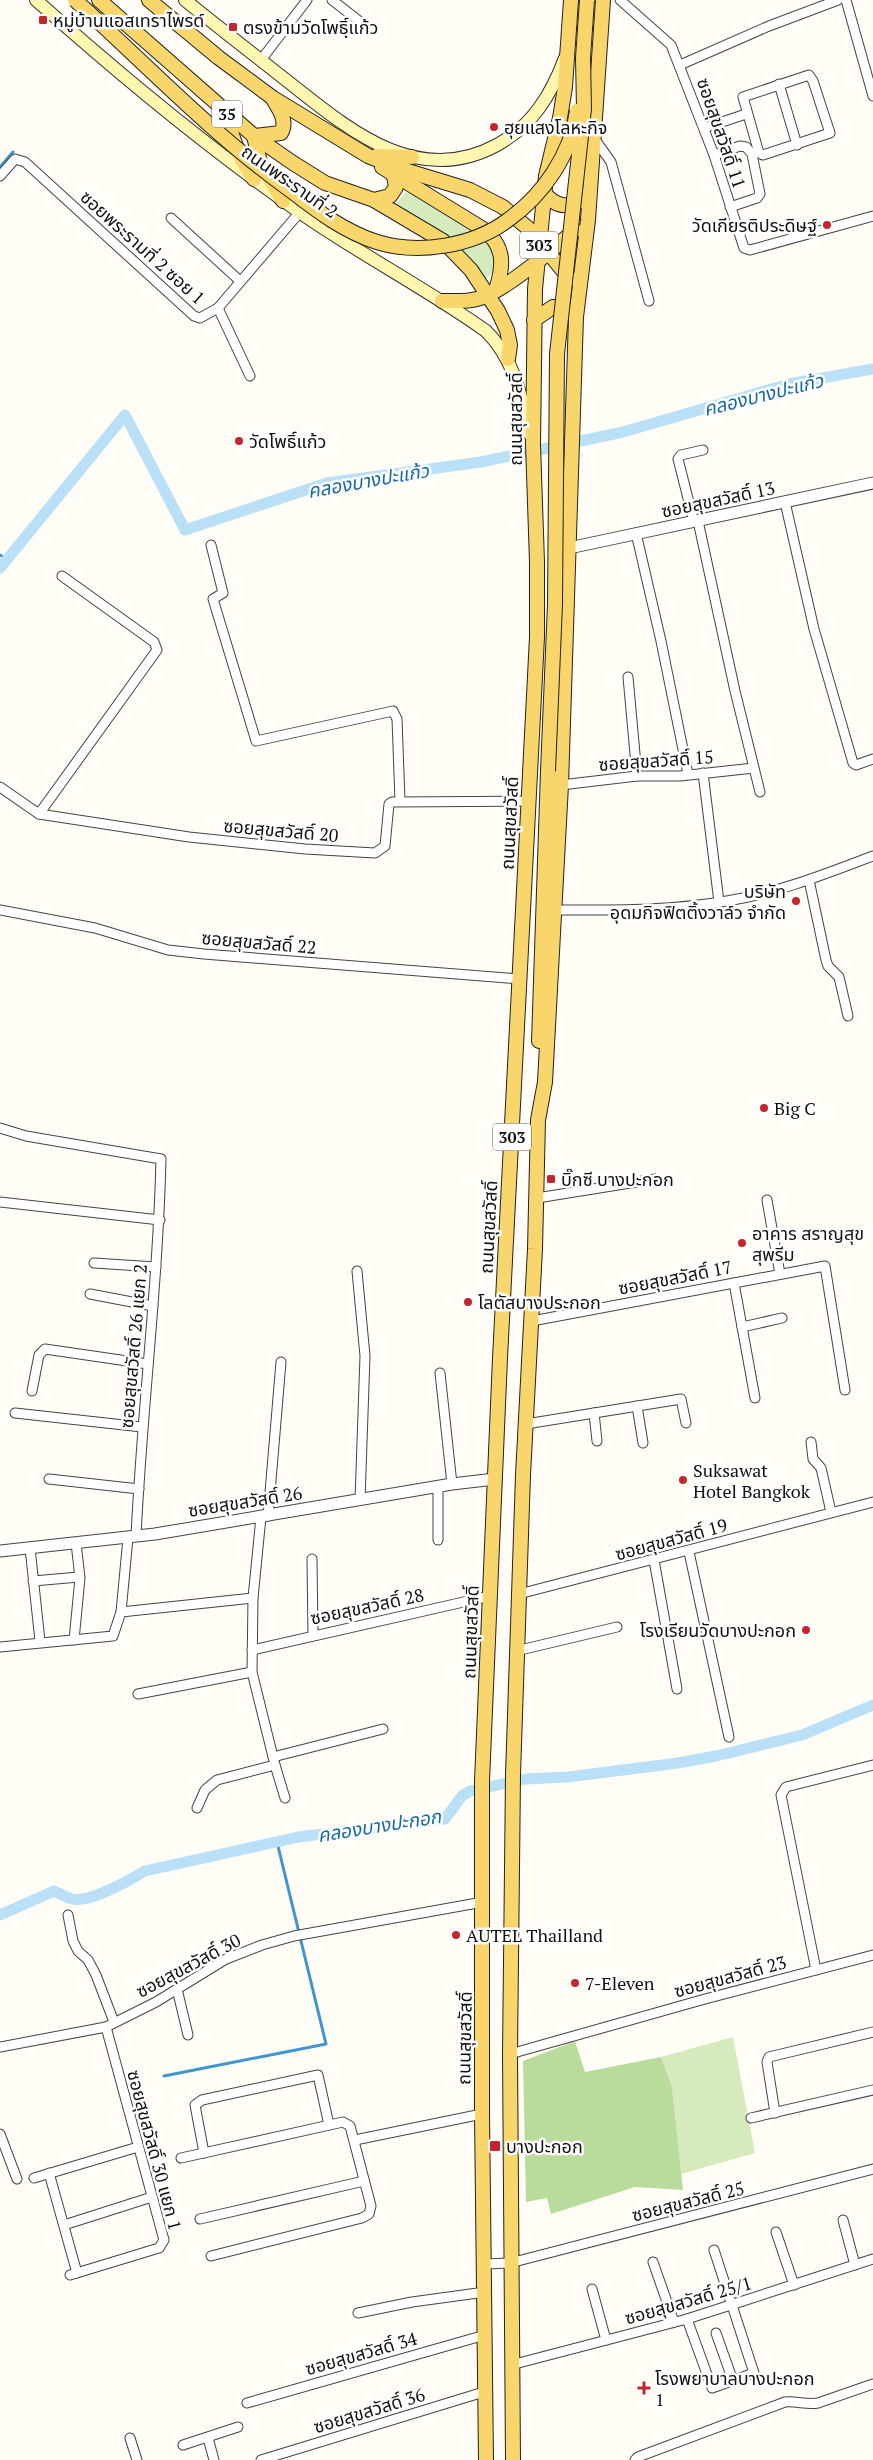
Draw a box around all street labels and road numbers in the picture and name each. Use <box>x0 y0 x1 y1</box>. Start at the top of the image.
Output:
street label: ซอยสุขสวัสดิ์ 11 <box>692 75 752 191</box>
road number: 35 <box>212 100 242 128</box>
street label: ถนนพระรามที่ 2 <box>237 139 343 223</box>
street label: ซอยพระรามที่ 2 ซอย 1 <box>76 185 210 309</box>
road number: 303 <box>520 232 558 258</box>
street label: ถนนสุขสวัสดิ์ <box>503 372 527 466</box>
street label: ซอยสุขสวัสดิ์ 13 <box>659 475 777 523</box>
street label: ซอยสุขสวัสดิ์ 15 <box>598 744 714 776</box>
street label: ถนนสุขสวัสดิ์ <box>495 776 523 870</box>
street label: ซอยสุขสวัสดิ์ 20 <box>223 813 339 847</box>
street label: ซอยสุขสวัสดิ์ 22 <box>201 925 317 959</box>
road number: 303 <box>493 1124 531 1150</box>
street label: ถนนสุขสวัสดิ์ <box>474 1180 502 1274</box>
street label: ซอยสุขสวัสดิ์ 17 <box>616 1254 734 1300</box>
street label: ซอยสุขสวัสดิ์ 26 แยก 2 <box>114 1263 152 1429</box>
street label: ซอยสุขสวัสดิ์ 26 <box>186 1480 304 1522</box>
street label: ซอยสุขสวัสดิ์ 19 <box>612 1512 730 1566</box>
street label: ซอยสุขสวัสดิ์ 28 <box>308 1582 426 1630</box>
street label: ถนนสุขสวัสดิ์ <box>456 1585 484 1679</box>
street label: ซอยสุขสวัสดิ์ 30 <box>131 1927 245 2003</box>
street label: ซอยสุขสวัสดิ์ 23 <box>671 1949 789 2003</box>
street label: ถนนสุขสวัสดิ์ <box>451 1991 477 2085</box>
street label: ซอยสุขสวัสดิ์ 30 แยก 1 <box>122 2067 188 2233</box>
street label: ซอยสุขสวัสดิ์ 25 <box>629 2175 747 2227</box>
street label: ซอยสุขสวัสดิ์ 25/1 <box>622 2270 754 2330</box>
street label: ซอยสุขสวัสดิ์ 34 <box>302 2325 420 2380</box>
street label: ซอยสุขสวัสดิ์ 36 <box>310 2382 428 2438</box>

